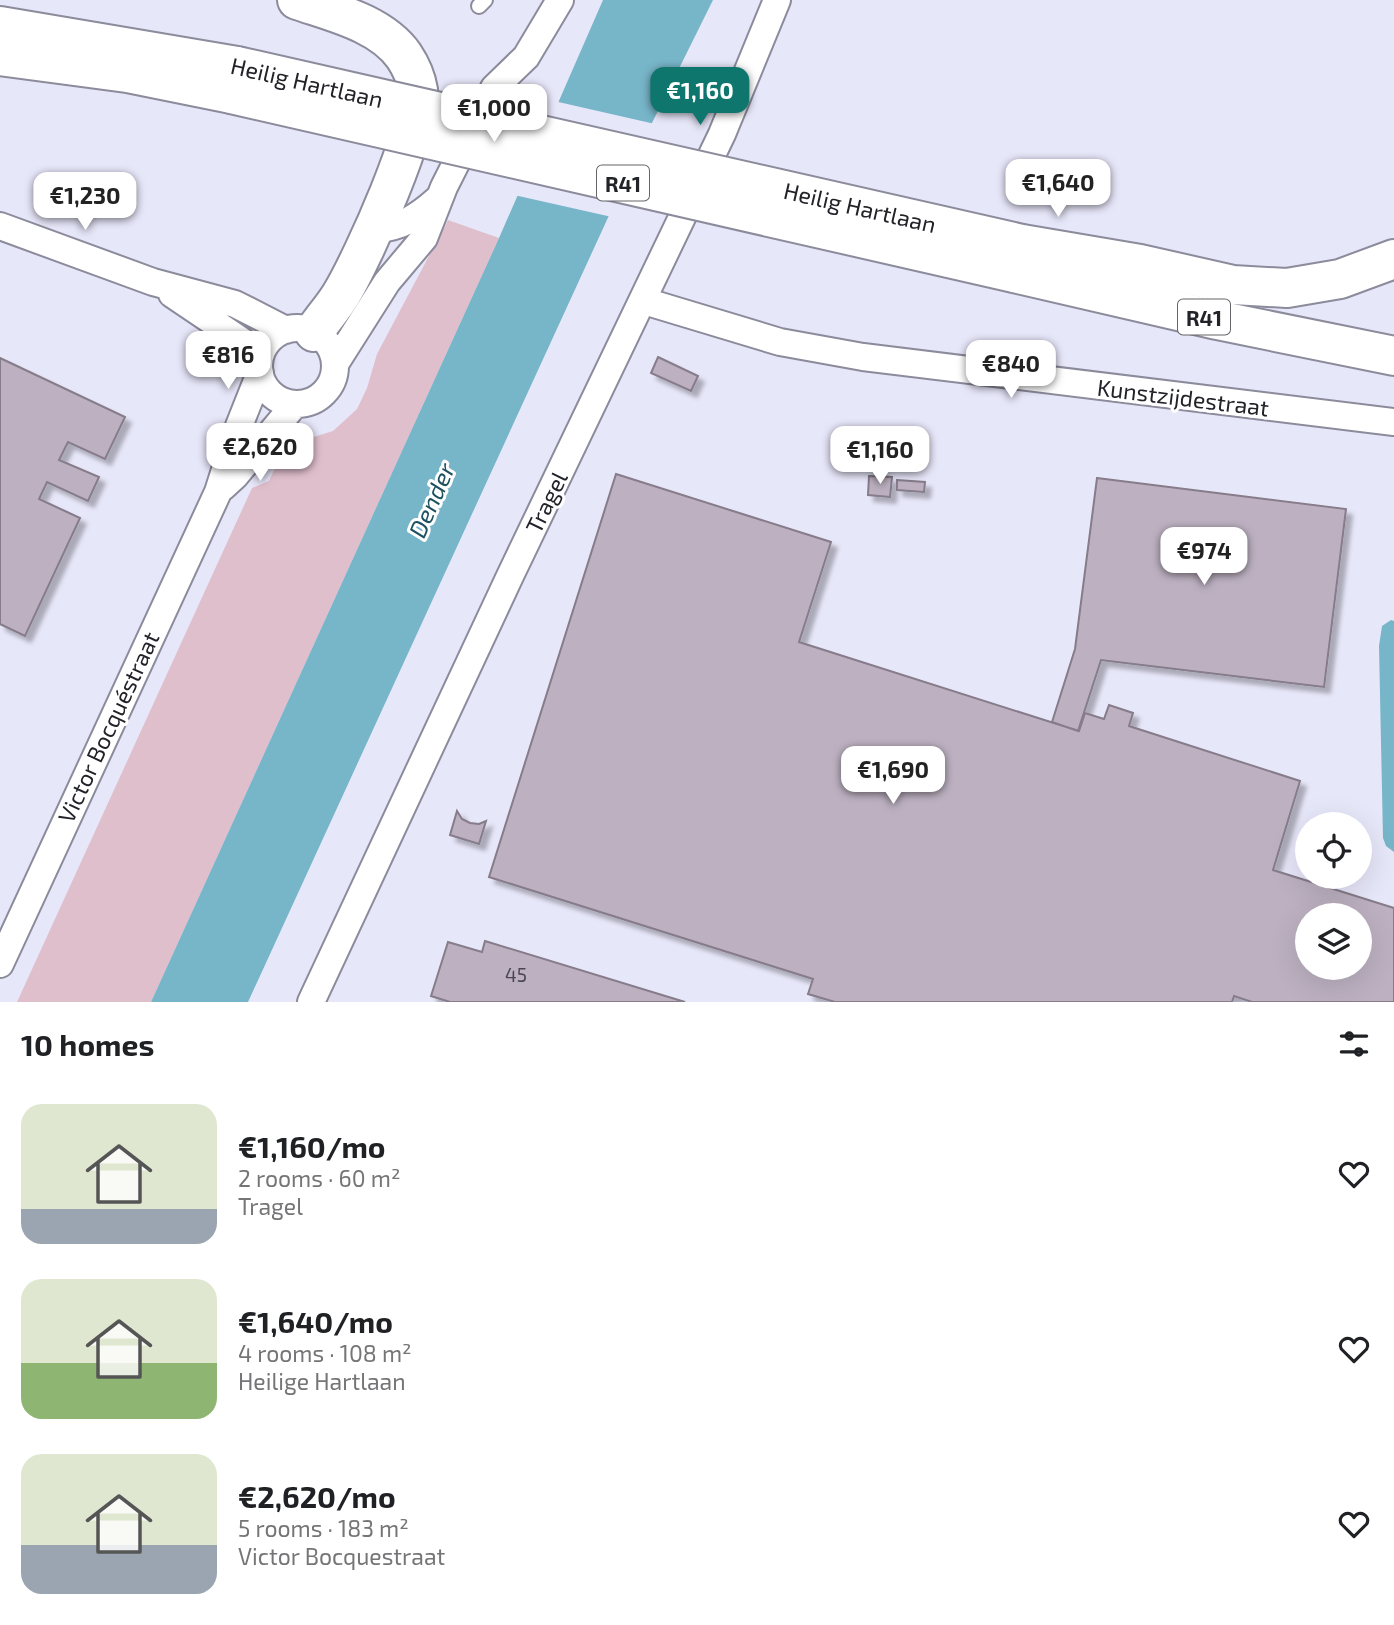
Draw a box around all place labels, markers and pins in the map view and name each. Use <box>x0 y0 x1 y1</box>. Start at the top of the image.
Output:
pin: €1,160 <box>643 68 757 127</box>
pin: €1,000 <box>437 85 551 144</box>
pin: €1,640 <box>1001 160 1115 219</box>
pin: €1,230 <box>28 173 142 232</box>
pin: €816 <box>187 332 269 391</box>
pin: €840 <box>970 340 1052 400</box>
pin: €2,620 <box>203 424 317 483</box>
pin: €1,160 <box>823 426 937 486</box>
pin: €974 <box>1163 528 1245 587</box>
pin: €1,690 <box>836 746 950 806</box>

